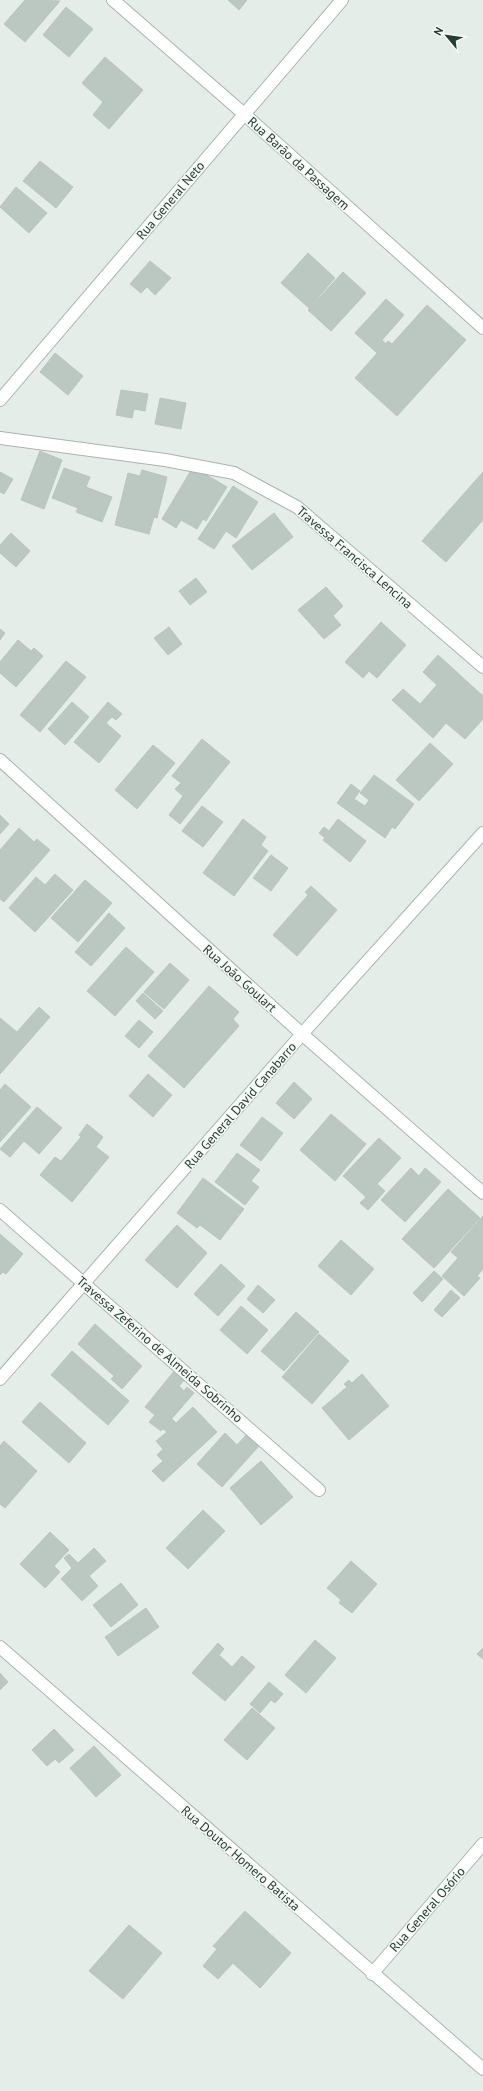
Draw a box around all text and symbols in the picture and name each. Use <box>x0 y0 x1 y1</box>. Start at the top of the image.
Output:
north arrow <box>427 16 467 56</box>
text: N <box>430 25 446 38</box>
street label: Rua Barão da Passagem <box>244 113 353 214</box>
street label: Rua General Neto <box>133 157 208 243</box>
street label: Travessa Francisca Lencina <box>293 502 416 612</box>
street label: Rua João Goulart <box>199 941 281 1016</box>
street label: Rua General David Canabarro <box>181 1038 300 1172</box>
street label: Travessa Zeferino de Almeida Sobrinho <box>73 1273 246 1426</box>
street label: Rua Doutor Homero Batista <box>178 1802 304 1915</box>
street label: Rua General Osório <box>386 1863 469 1955</box>

